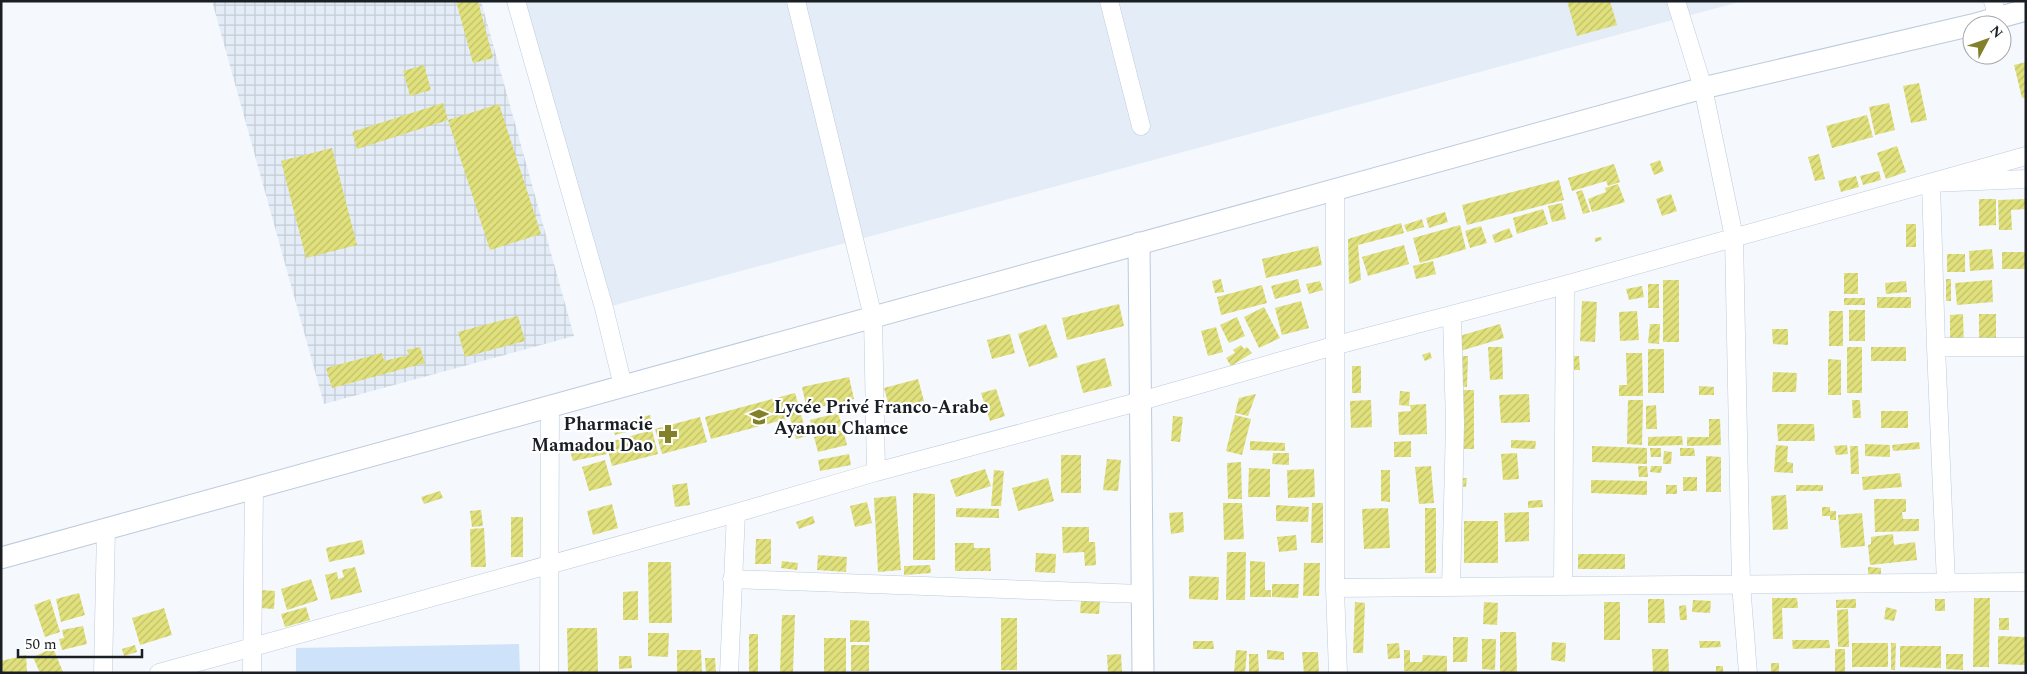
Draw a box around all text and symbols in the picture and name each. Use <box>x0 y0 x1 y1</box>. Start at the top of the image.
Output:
north arrow <box>1962 15 2012 65</box>
text: N <box>1985 21 2008 43</box>
place label: Lycée Privé Franco-Arabe Ayanou Chamce <box>774 394 988 442</box>
school or university icon: Lycée Privé Franco-Arabe Ayanou Chamce <box>748 406 770 428</box>
place label: Pharmacie Mamadou Dao <box>531 411 653 459</box>
pharmacy icon: Pharmacie Mamadou Dao <box>657 423 679 445</box>
scale bar <box>18 626 141 658</box>
text: 50 m <box>25 633 57 656</box>

